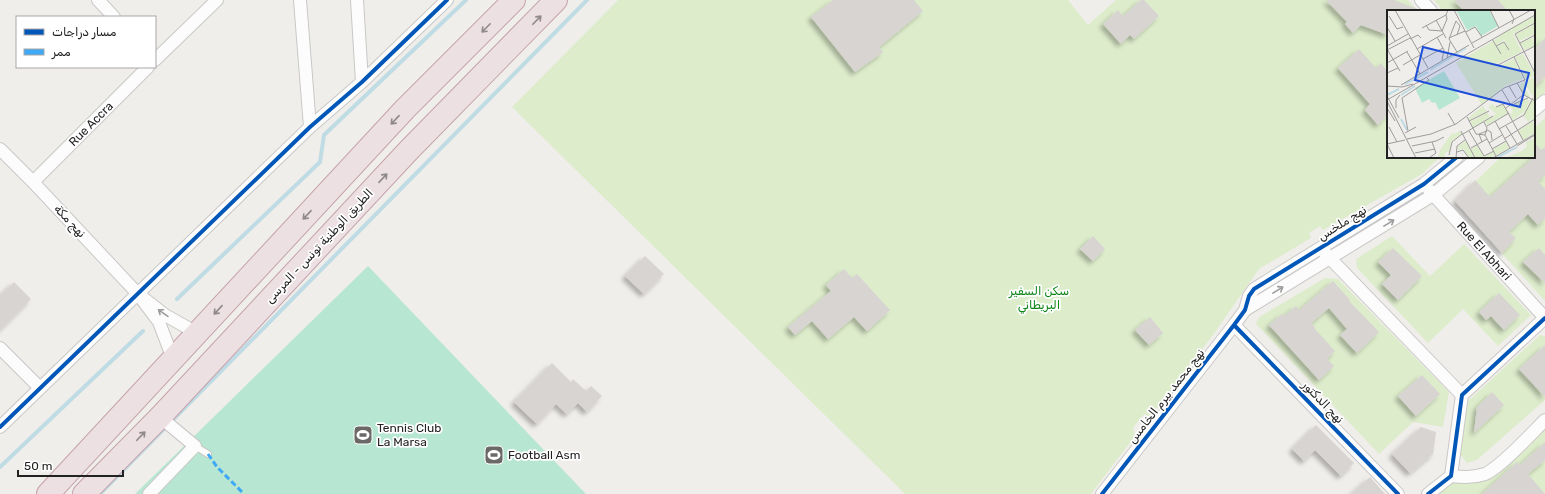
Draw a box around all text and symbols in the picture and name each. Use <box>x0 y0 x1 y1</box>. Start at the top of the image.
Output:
inset map <box>1387 10 1535 158</box>
one-way arrow <box>532 15 542 25</box>
legend <box>16 16 156 68</box>
one-way arrow <box>482 23 491 33</box>
text: مسار دراجات <box>52 25 117 40</box>
text: ممر <box>51 45 71 60</box>
street label: Rue Accra <box>66 99 116 149</box>
one-way arrow <box>390 115 400 125</box>
one-way arrow <box>379 173 388 183</box>
street label: الطريق الوطنية تونس - المرسى <box>262 186 377 307</box>
street label: نهج مكة <box>50 202 89 242</box>
street label: نهج ملخس <box>1315 203 1370 245</box>
one-way arrow <box>302 210 311 220</box>
one-way arrow <box>1383 218 1395 226</box>
street label: Rue El Abhari <box>1454 219 1514 283</box>
park label: سكن السفير البريطاني <box>1008 284 1069 314</box>
one-way arrow <box>1272 285 1284 293</box>
one-way arrow <box>213 305 223 315</box>
one-way arrow <box>158 309 169 317</box>
street label: نهج محمد بيرم الخامس <box>1125 346 1209 447</box>
street label: نهج الدكتور <box>1297 377 1347 428</box>
place label: Tennis Club La Marsa <box>377 421 441 449</box>
sports icon: Tennis Club La Marsa <box>352 424 374 446</box>
one-way arrow <box>136 431 146 441</box>
sports icon: Football Asm <box>483 444 505 466</box>
place label: Football Asm <box>508 448 580 462</box>
scale bar <box>18 452 123 478</box>
text: 50 m <box>24 459 52 473</box>

